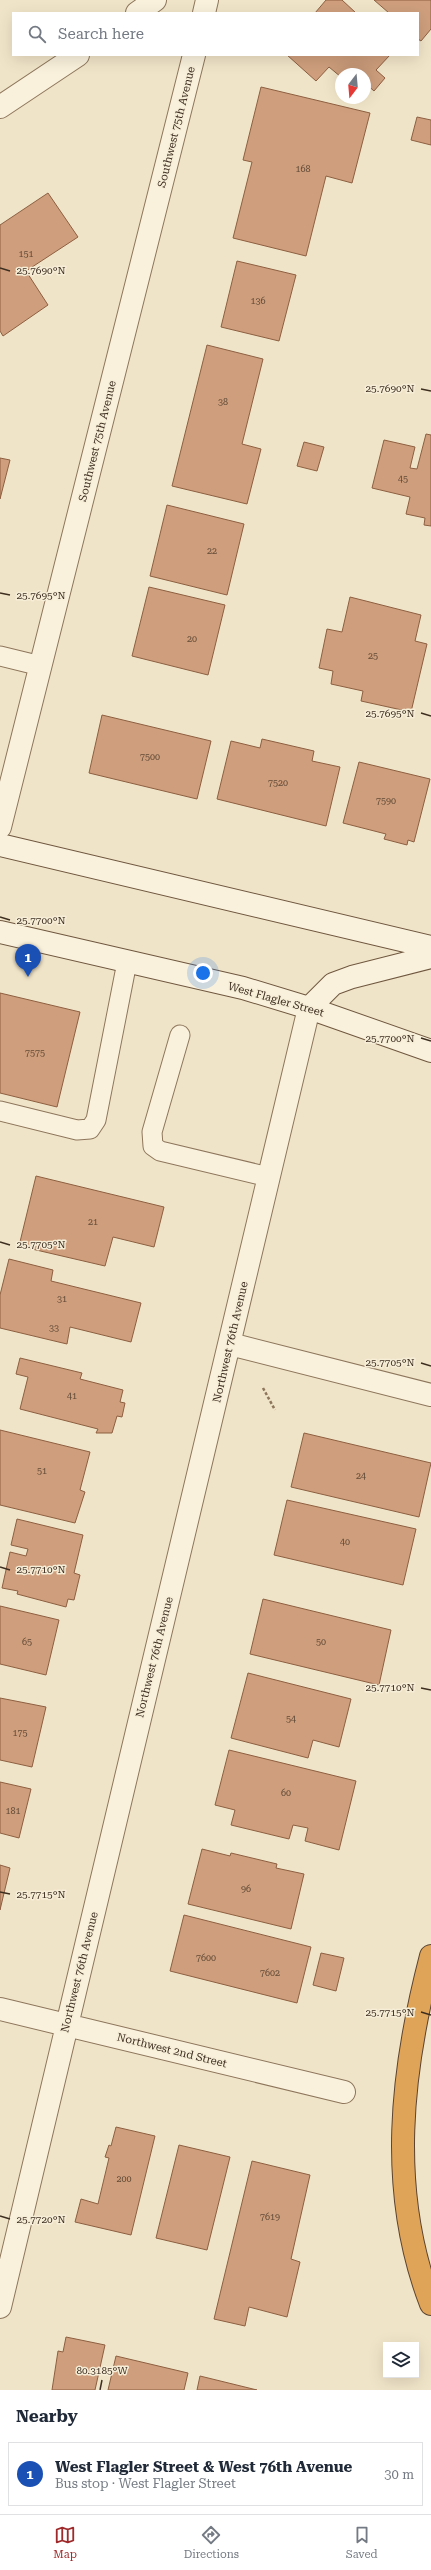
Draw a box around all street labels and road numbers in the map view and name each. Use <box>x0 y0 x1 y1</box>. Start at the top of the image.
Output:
street label: Southwest 75th Avenue <box>155 65 198 189</box>
street label: Southwest 75th Avenue <box>76 379 119 503</box>
street label: West Flagler Street <box>226 980 325 1019</box>
street label: Northwest 76th Avenue <box>210 1280 251 1404</box>
street label: Northwest 76th Avenue <box>133 1595 176 1719</box>
street label: Northwest 76th Avenue <box>58 1910 101 2034</box>
street label: Northwest 2nd Street <box>116 2031 228 2070</box>

